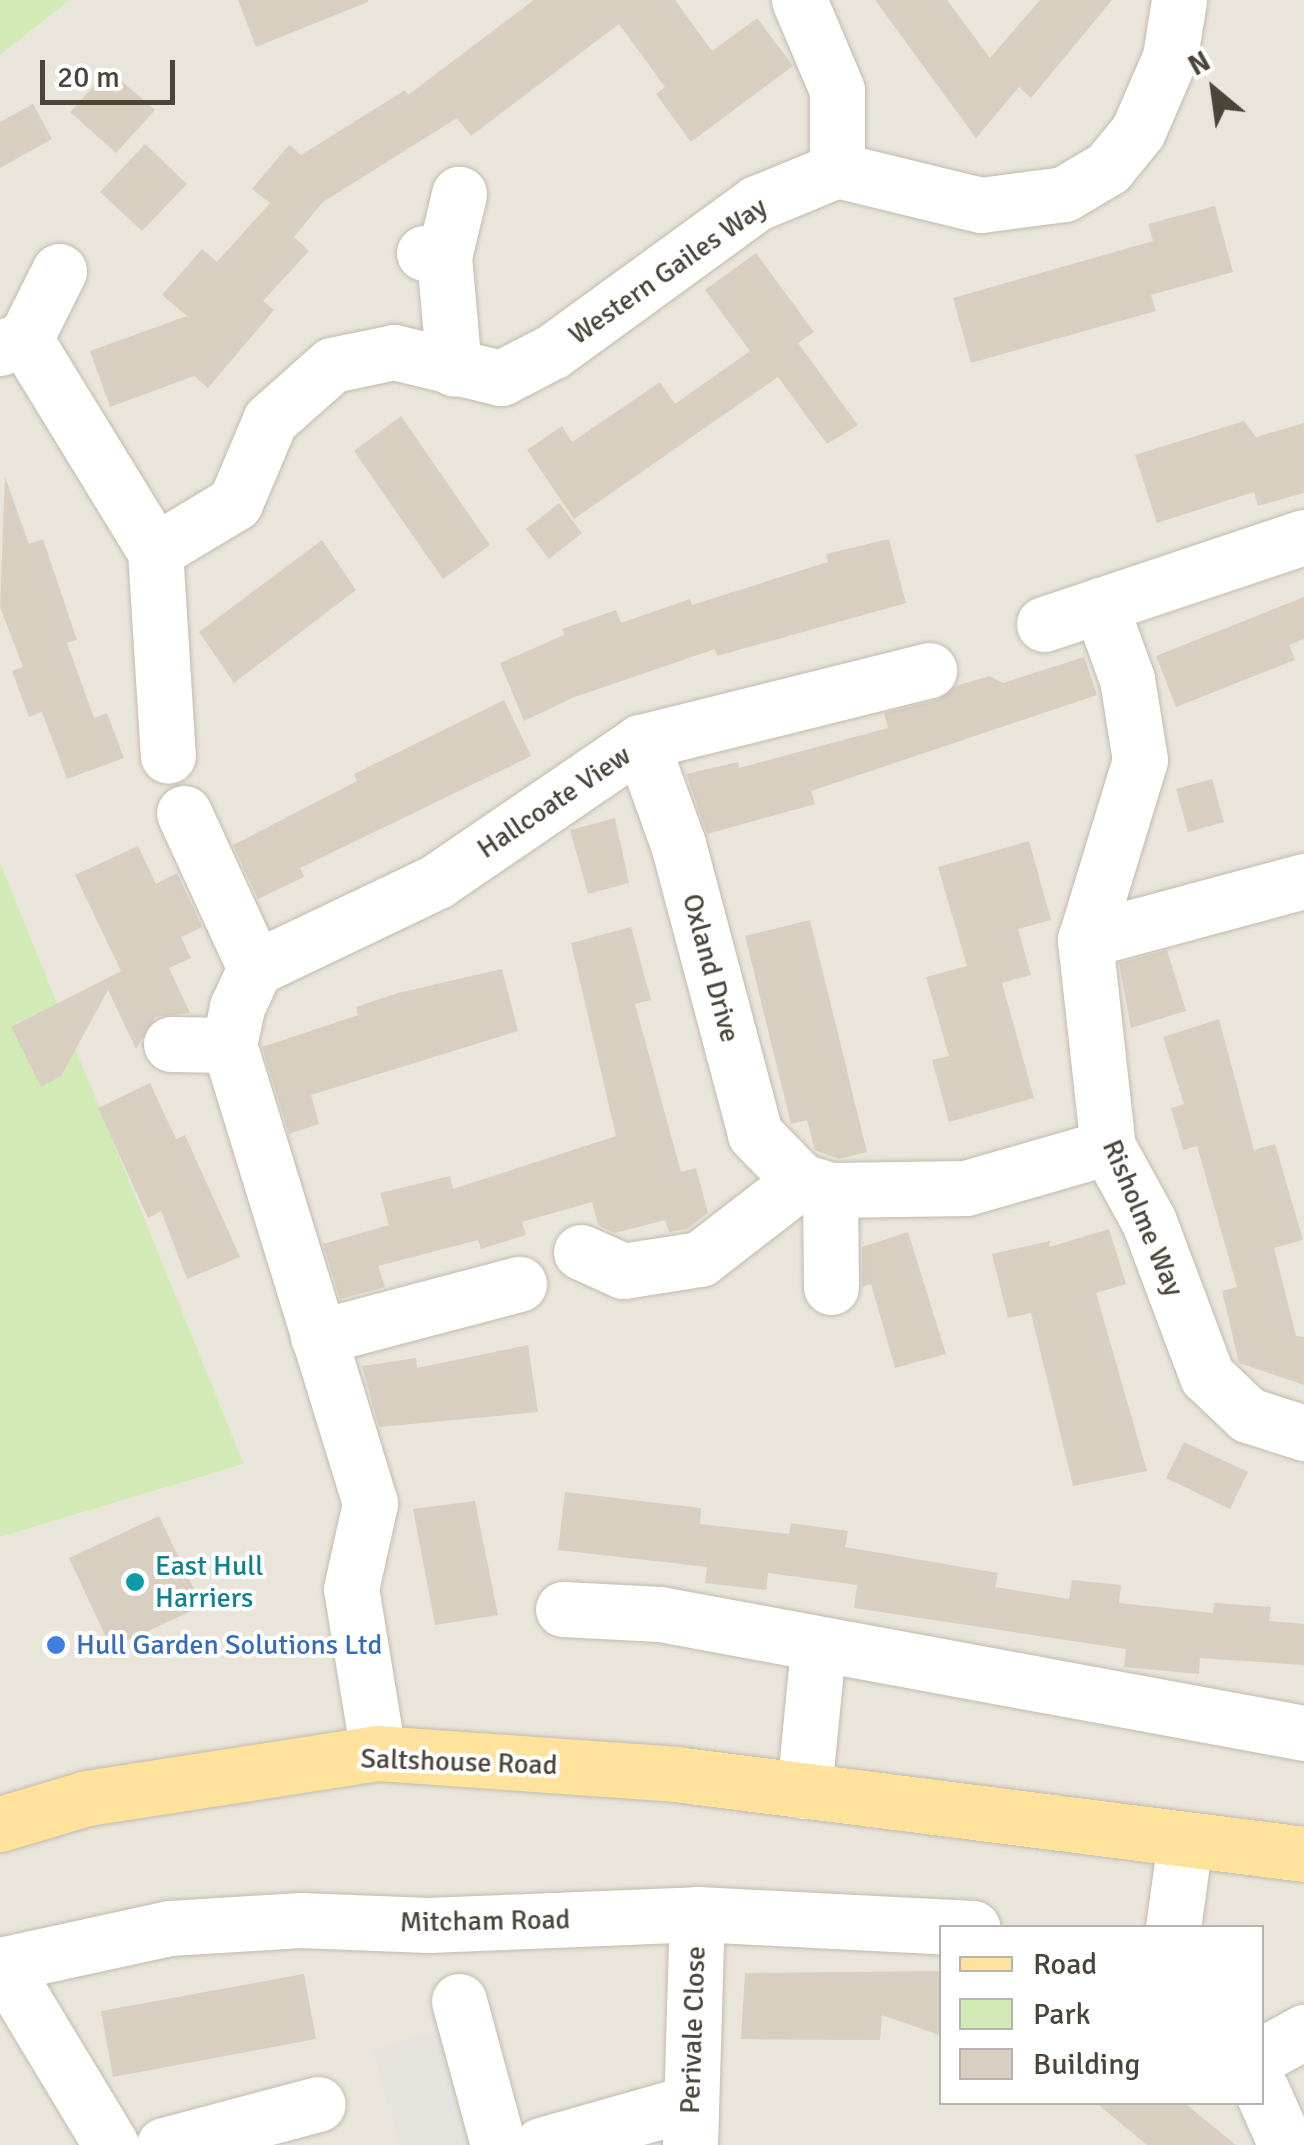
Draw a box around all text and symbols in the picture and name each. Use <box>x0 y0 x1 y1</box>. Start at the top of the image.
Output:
scale bar <box>45 40 180 102</box>
north arrow <box>1164 40 1264 140</box>
text: N <box>1183 44 1216 83</box>
text: 20 m <box>57 59 120 96</box>
street label: Western Gailes Way <box>562 190 774 352</box>
street label: Hallcoate View <box>471 738 637 866</box>
street label: Oxland Drive <box>675 890 747 1046</box>
street label: Risholme Way <box>1095 1135 1191 1301</box>
place label: East Hull Harriers <box>155 1549 263 1615</box>
marker: East Hull Harriers <box>124 1571 146 1593</box>
place label: Hull Garden Solutions Ltd <box>76 1628 382 1662</box>
marker: Hull Garden Solutions Ltd <box>45 1634 67 1656</box>
street label: Saltshouse Road <box>360 1742 558 1782</box>
street label: Mitcham Road <box>399 1903 571 1939</box>
legend <box>939 1925 1264 2105</box>
street label: Perivale Close <box>673 1946 713 2114</box>
text: Road <box>1033 1946 1097 1983</box>
text: Park <box>1033 1996 1091 2033</box>
text: Building <box>1033 2046 1140 2083</box>

